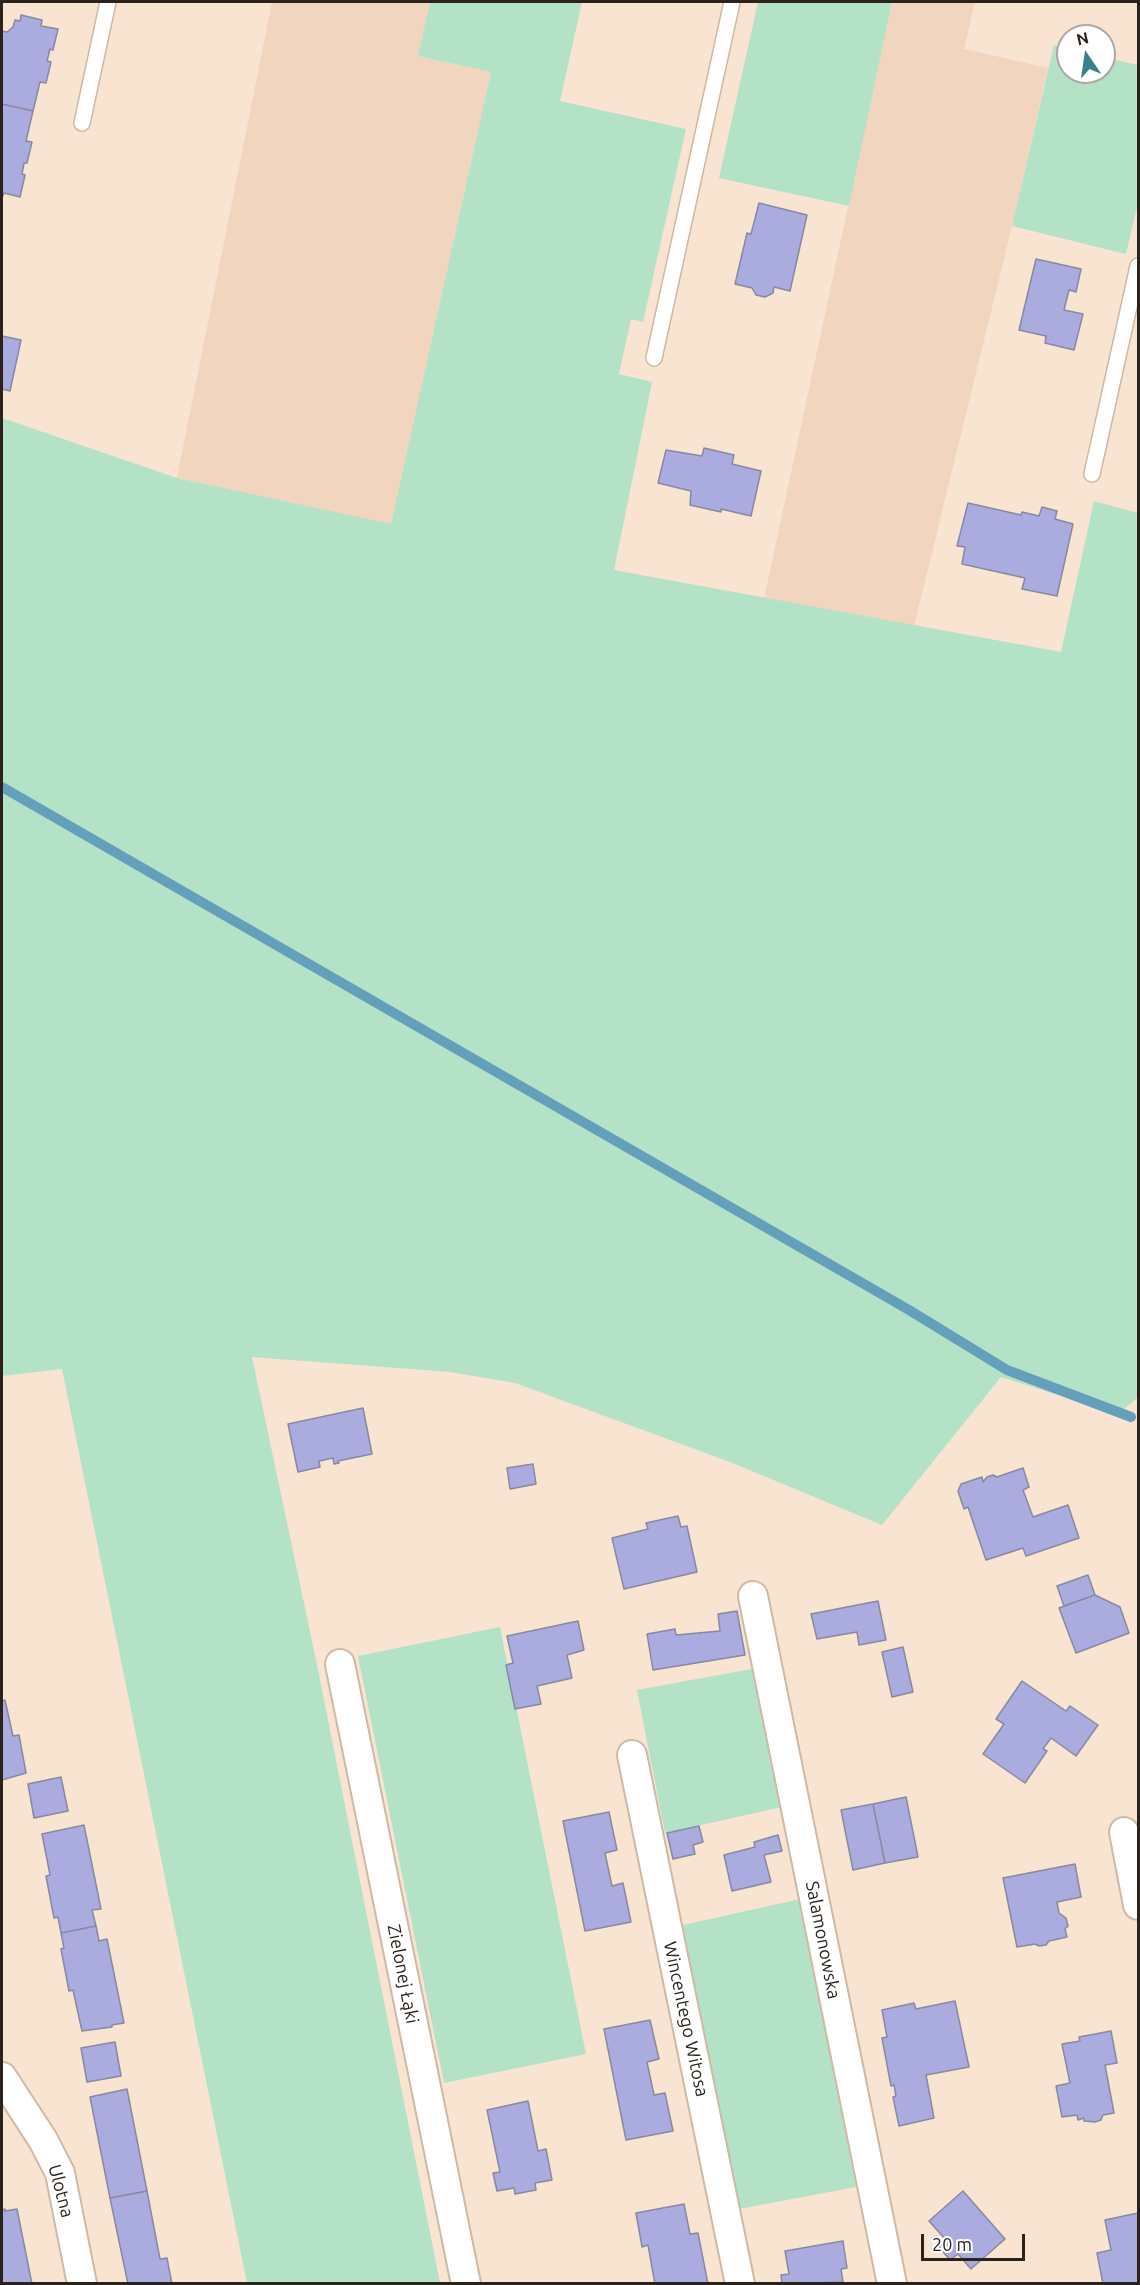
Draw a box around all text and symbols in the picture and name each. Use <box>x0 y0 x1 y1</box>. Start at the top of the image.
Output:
north arrow <box>1056 24 1116 84</box>
text: N <box>1075 28 1090 49</box>
street label: Salamonowska <box>801 1879 845 2001</box>
street label: Zielonej Łąki <box>383 1922 423 2026</box>
street label: Wincentego Witosa <box>659 1939 713 2099</box>
street label: Ulotna <box>44 2162 78 2220</box>
scale bar <box>924 2222 1028 2260</box>
text: 20 m <box>932 2234 972 2254</box>

